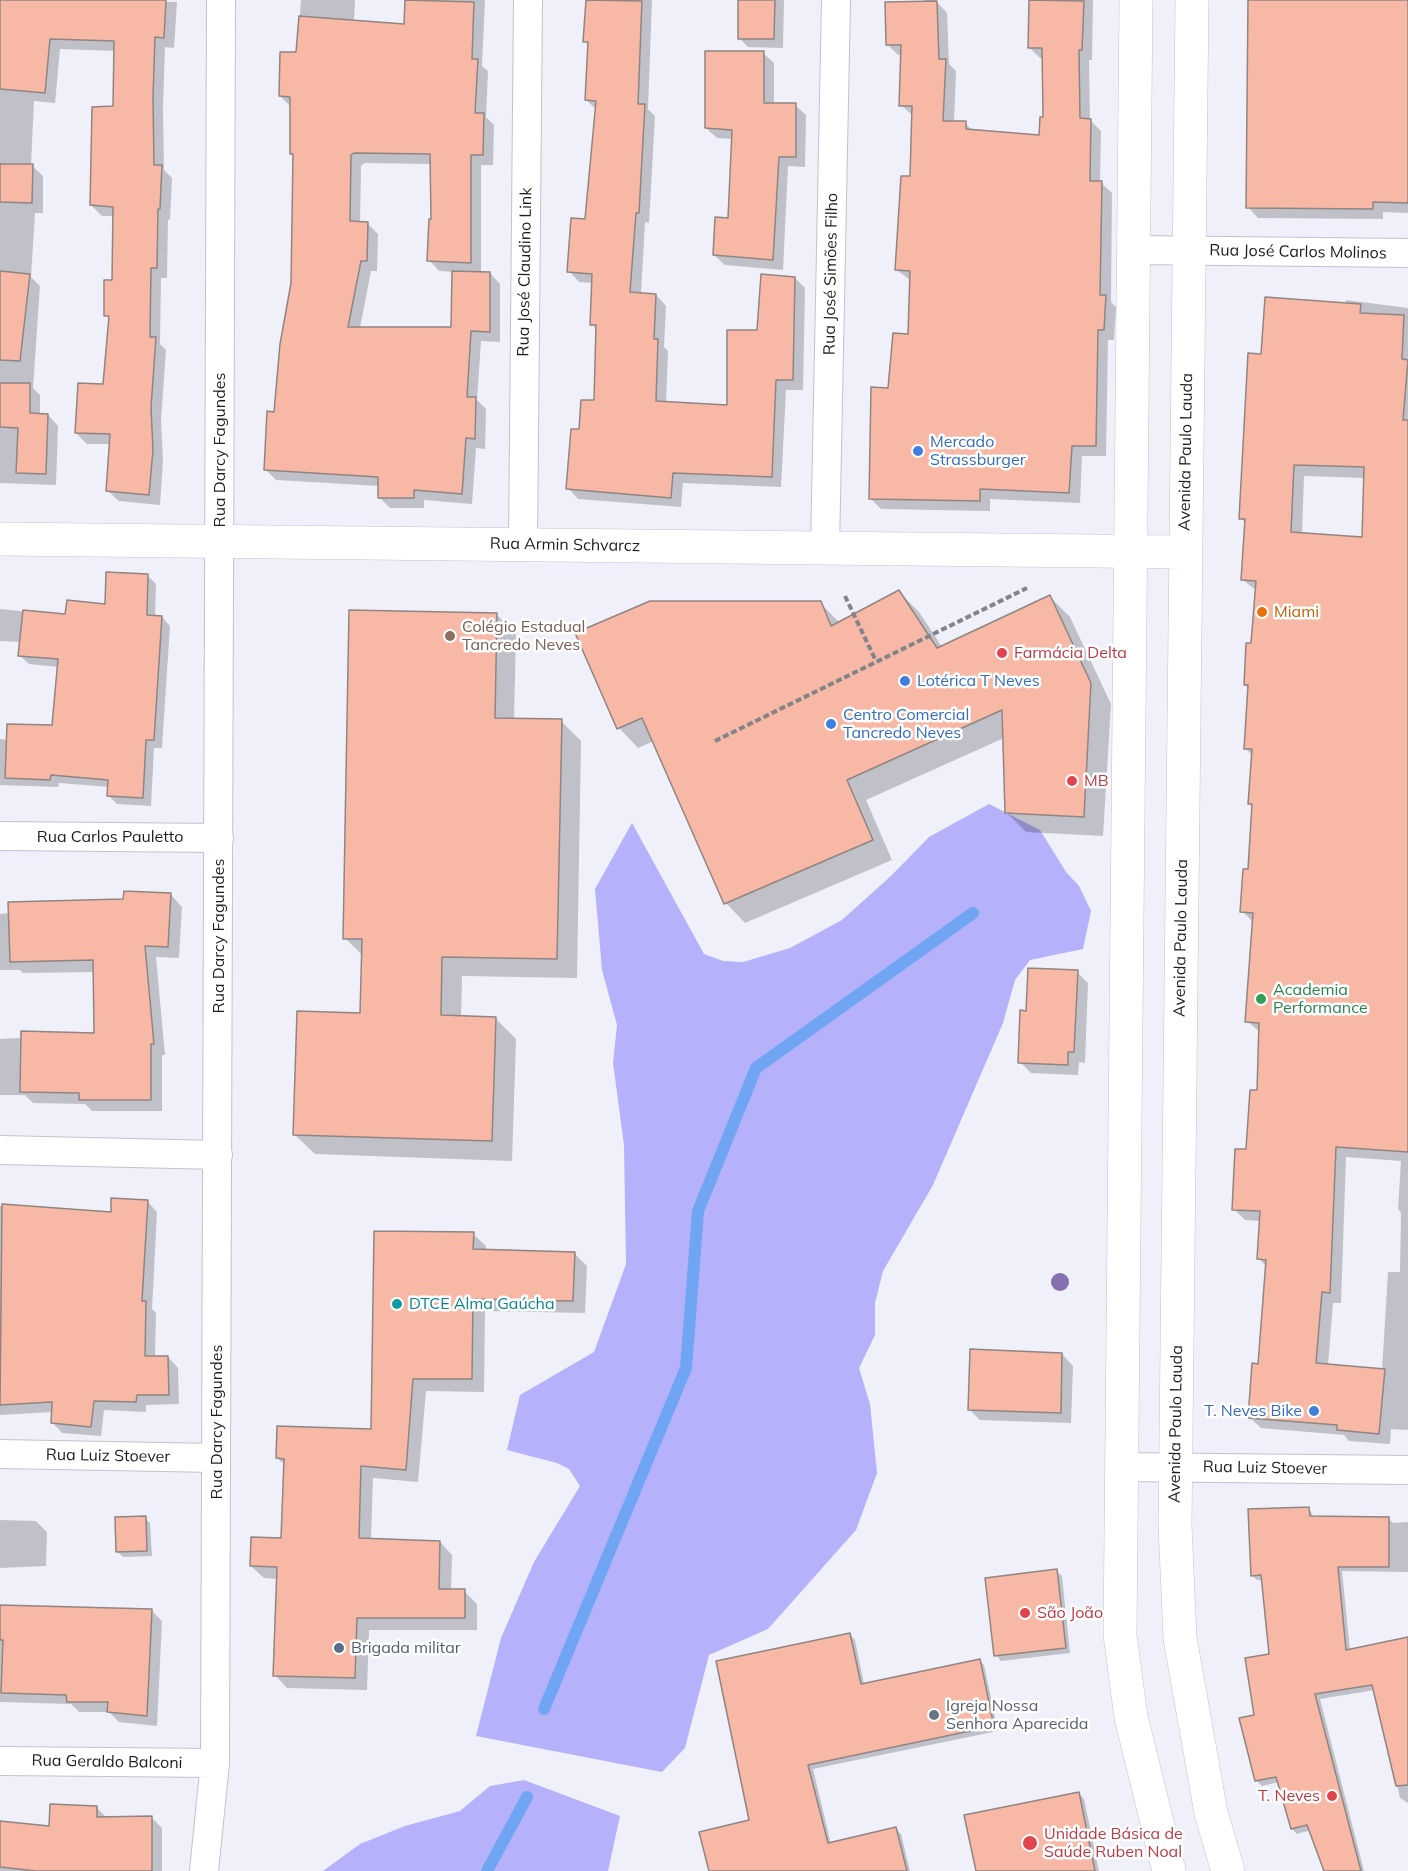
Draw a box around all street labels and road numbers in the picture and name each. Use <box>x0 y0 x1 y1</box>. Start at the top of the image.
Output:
street label: Rua José Claudino Link <box>514 187 536 357</box>
street label: Rua José Simões Filho <box>820 193 842 355</box>
street label: Rua José Carlos Molinos <box>1209 241 1387 263</box>
street label: Rua Darcy Fagundes <box>210 373 230 527</box>
street label: Avenida Paulo Lauda <box>1175 373 1197 531</box>
street label: Rua Armin Schvarcz <box>490 534 640 556</box>
street label: Rua Carlos Pauletto <box>37 827 183 847</box>
street label: Rua Darcy Fagundes <box>209 859 229 1013</box>
street label: Avenida Paulo Lauda <box>1170 859 1192 1017</box>
street label: Rua Darcy Fagundes <box>207 1345 227 1499</box>
street label: Avenida Paulo Lauda <box>1165 1345 1187 1503</box>
street label: Rua Luiz Stoever <box>46 1445 170 1467</box>
street label: Rua Luiz Stoever <box>1203 1457 1327 1479</box>
street label: Rua Geraldo Balconi <box>31 1751 183 1773</box>

